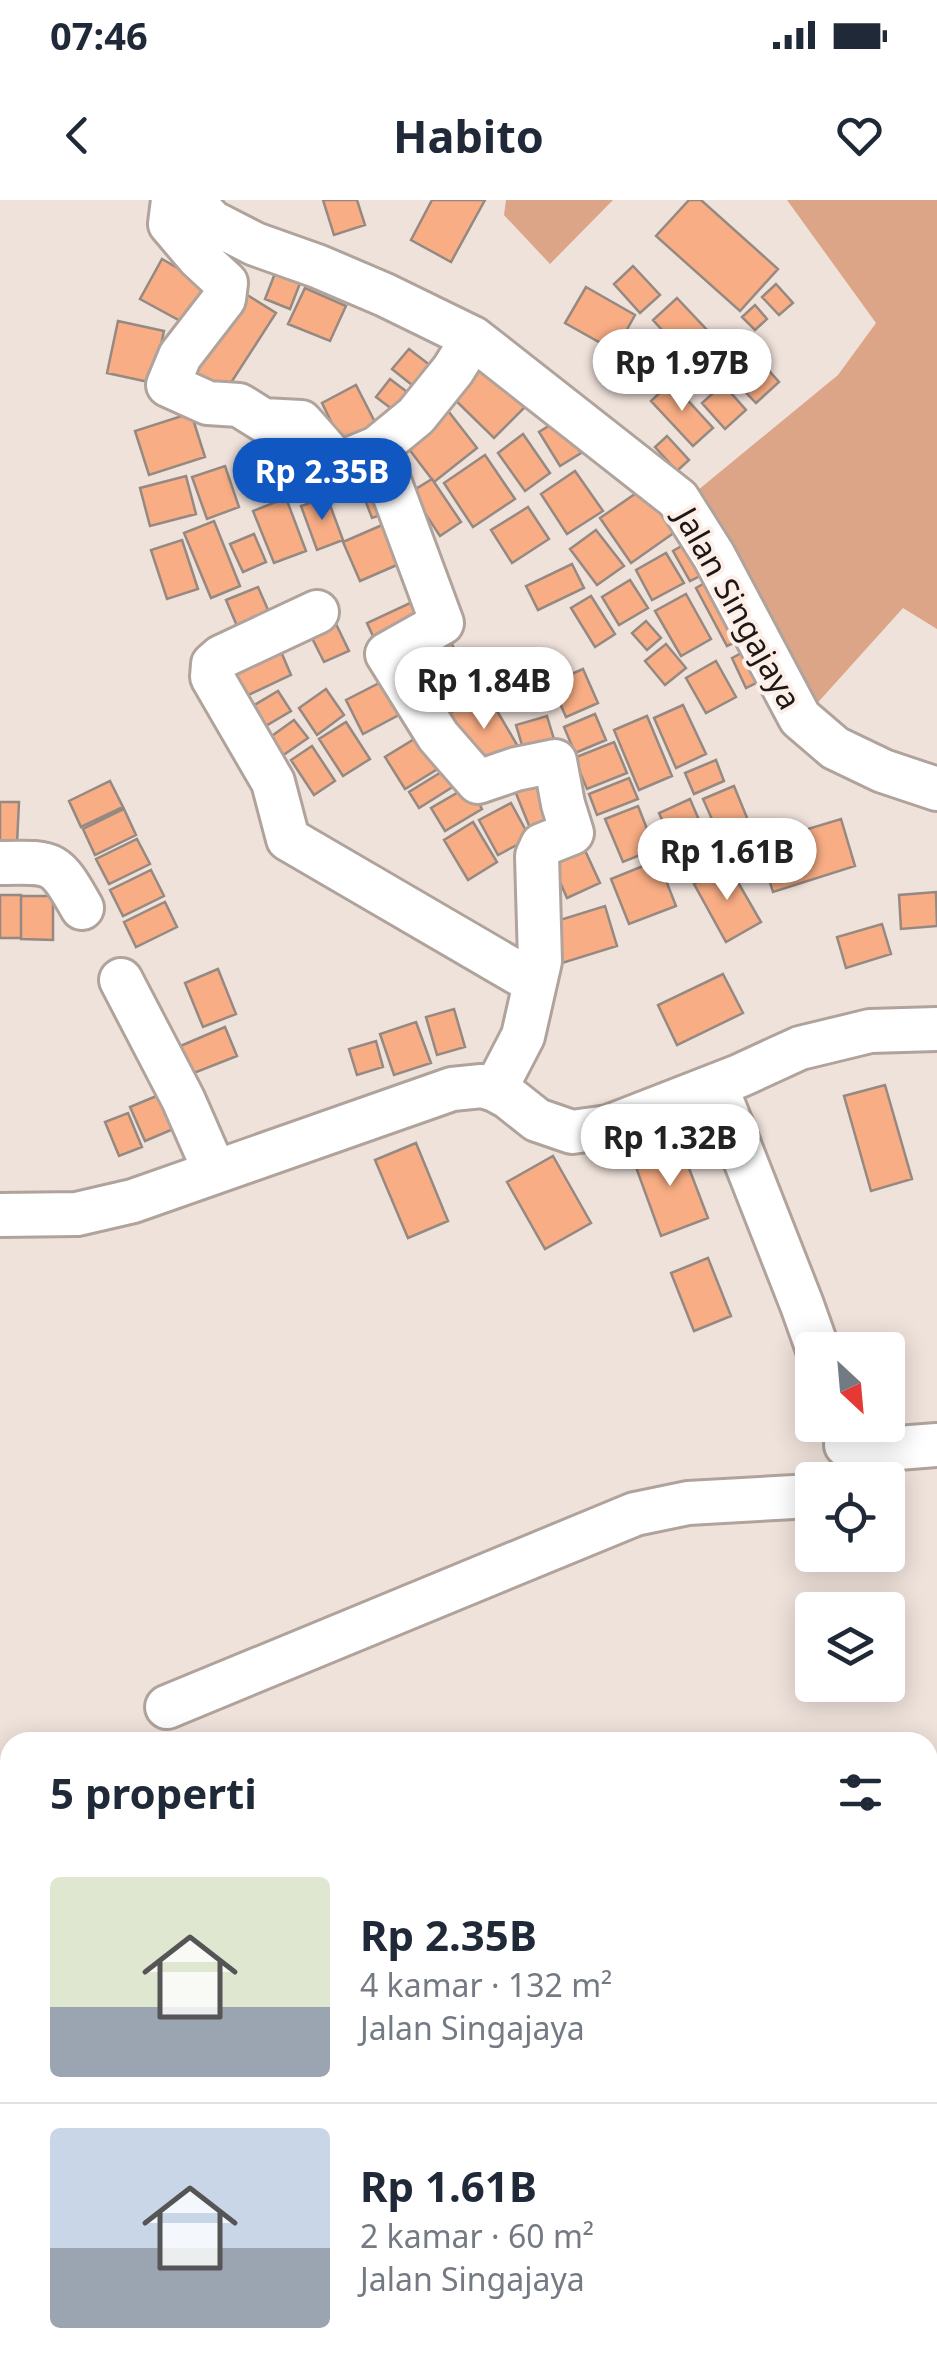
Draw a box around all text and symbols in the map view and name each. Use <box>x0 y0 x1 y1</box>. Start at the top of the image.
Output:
text: 07:46 <box>50 9 148 61</box>
text: Habito <box>393 105 544 166</box>
icon: back <box>50 108 105 163</box>
icon: heart <box>832 108 887 163</box>
pin: Rp 1.97B <box>579 329 785 414</box>
text: Rp 1.97B <box>615 340 749 383</box>
pin: Rp 2.35B <box>219 438 425 523</box>
text: Rp 2.35B <box>255 449 389 492</box>
street label: Jalan Singajaya <box>664 497 812 717</box>
pin: Rp 1.84B <box>381 647 587 732</box>
text: Rp 1.84B <box>417 658 551 701</box>
pin: Rp 1.61B <box>624 818 830 903</box>
text: Rp 1.61B <box>660 829 794 872</box>
pin: Rp 1.32B <box>567 1104 773 1189</box>
text: Rp 1.32B <box>603 1115 737 1158</box>
north arrow <box>795 1332 905 1442</box>
map controls <box>795 1332 905 1702</box>
button: locate <box>795 1462 905 1572</box>
button: layers <box>795 1592 905 1702</box>
text: 5 properti <box>50 1764 257 1821</box>
icon: filters <box>833 1765 888 1820</box>
text: Rp 2.35B <box>360 1906 537 1963</box>
icon: home <box>130 1917 250 2037</box>
text: 4 kamar · 132 m² <box>360 1963 612 2006</box>
text: Jalan Singajaya <box>360 2006 585 2049</box>
text: Rp 1.61B <box>360 2157 537 2214</box>
icon: home <box>130 2168 250 2288</box>
text: 2 kamar · 60 m² <box>360 2214 594 2257</box>
text: Jalan Singajaya <box>360 2257 585 2300</box>

